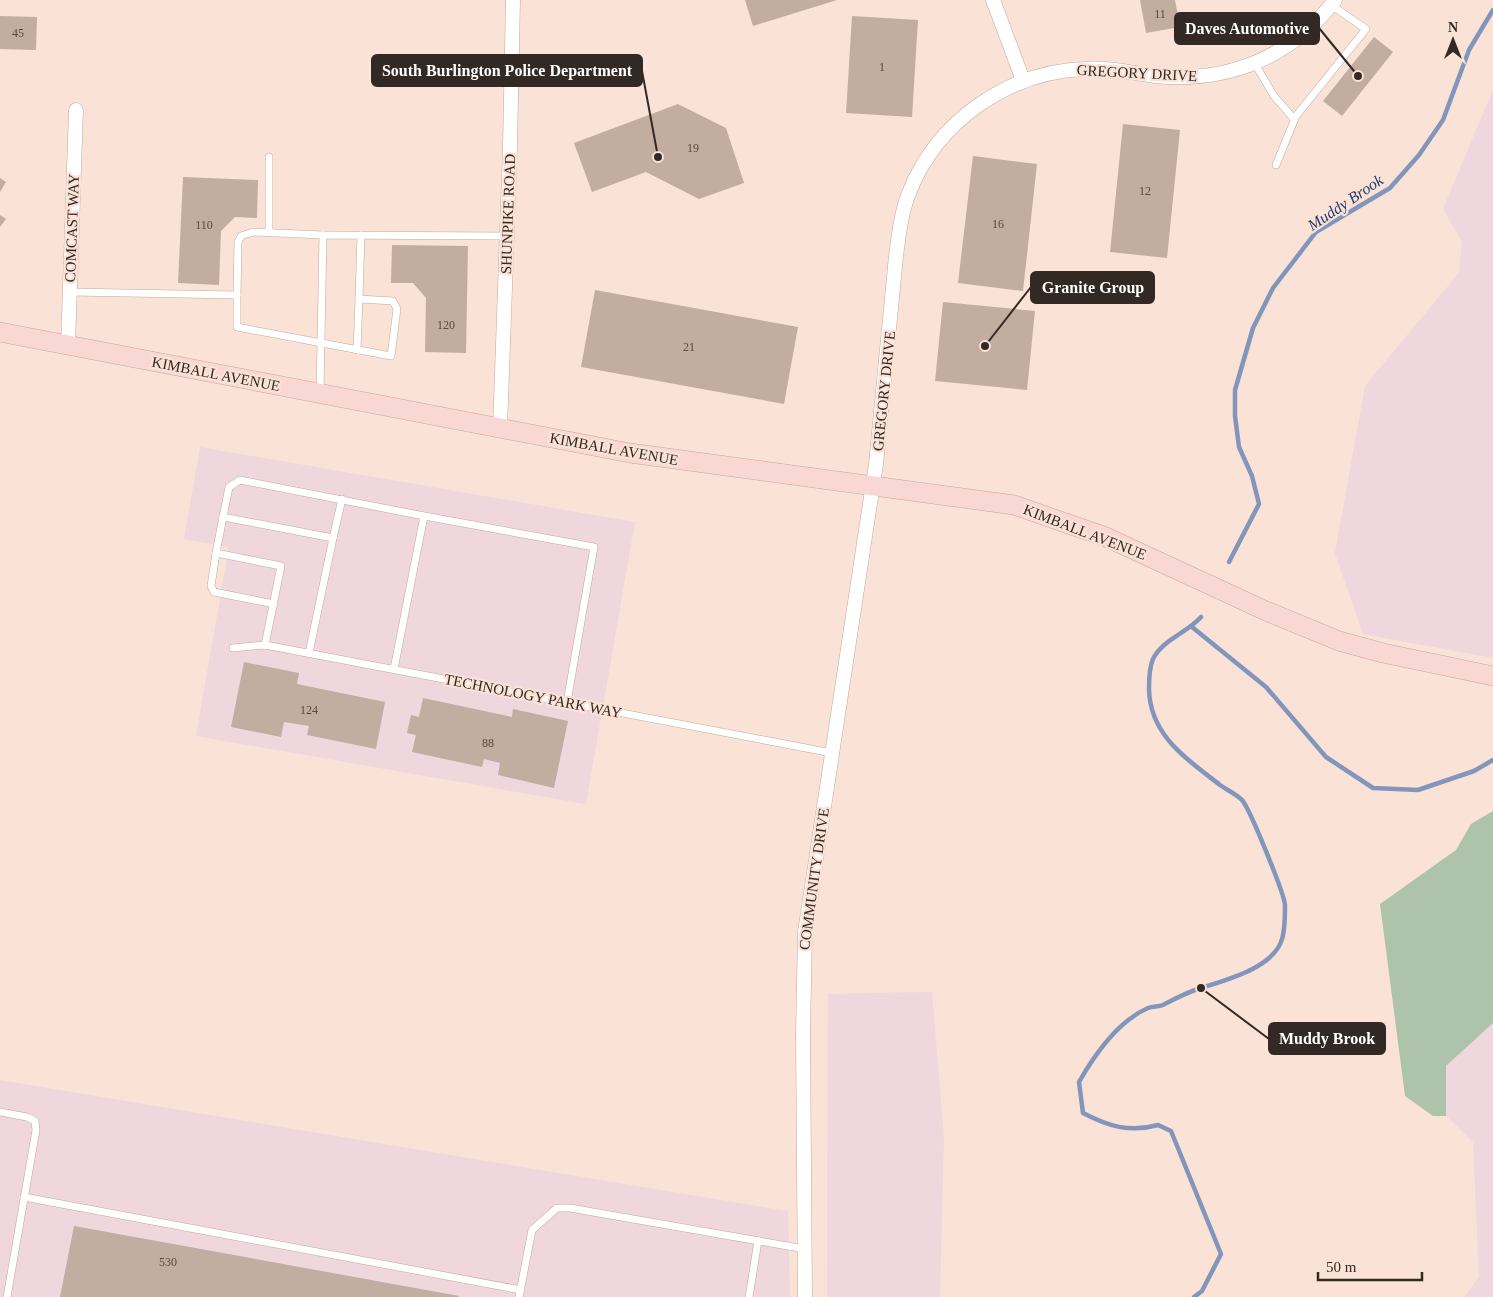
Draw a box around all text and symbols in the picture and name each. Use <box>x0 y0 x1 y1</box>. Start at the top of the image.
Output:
house number: 11 <box>1154 7 1166 21</box>
callout: Daves Automotive <box>1175 13 1319 44</box>
north arrow <box>1428 15 1478 65</box>
text: Daves Automotive <box>1185 20 1309 37</box>
text: N <box>1448 20 1458 35</box>
house number: 45 <box>12 26 24 40</box>
callout: South Burlington Police Department <box>372 55 642 86</box>
house number: 1 <box>879 60 885 74</box>
text: South Burlington Police Department <box>382 62 633 80</box>
street label: GREGORY DRIVE <box>1076 62 1198 84</box>
house number: 19 <box>687 141 699 155</box>
street label: SHUNPIKE ROAD <box>498 153 518 274</box>
water label: Muddy Brook <box>1304 171 1387 235</box>
street label: COMCAST WAY <box>62 173 82 283</box>
house number: 12 <box>1139 184 1151 198</box>
house number: 16 <box>992 217 1004 231</box>
house number: 110 <box>195 218 213 232</box>
callout: Granite Group <box>1031 272 1154 303</box>
text: Granite Group <box>1042 279 1144 297</box>
house number: 120 <box>437 318 455 332</box>
street label: GREGORY DRIVE <box>870 330 898 452</box>
house number: 21 <box>683 340 695 354</box>
street label: KIMBALL AVENUE <box>150 354 282 394</box>
street label: KIMBALL AVENUE <box>548 430 680 468</box>
street label: KIMBALL AVENUE <box>1021 501 1149 563</box>
street label: TECHNOLOGY PARK WAY <box>443 671 623 721</box>
house number: 124 <box>300 703 318 717</box>
house number: 88 <box>482 736 494 750</box>
street label: COMMUNITY DRIVE <box>796 807 832 951</box>
callout: Muddy Brook <box>1269 1023 1385 1054</box>
text: Muddy Brook <box>1279 1030 1375 1048</box>
scale bar <box>1318 1250 1422 1282</box>
house number: 530 <box>159 1255 177 1269</box>
text: 50 m <box>1326 1259 1357 1275</box>

